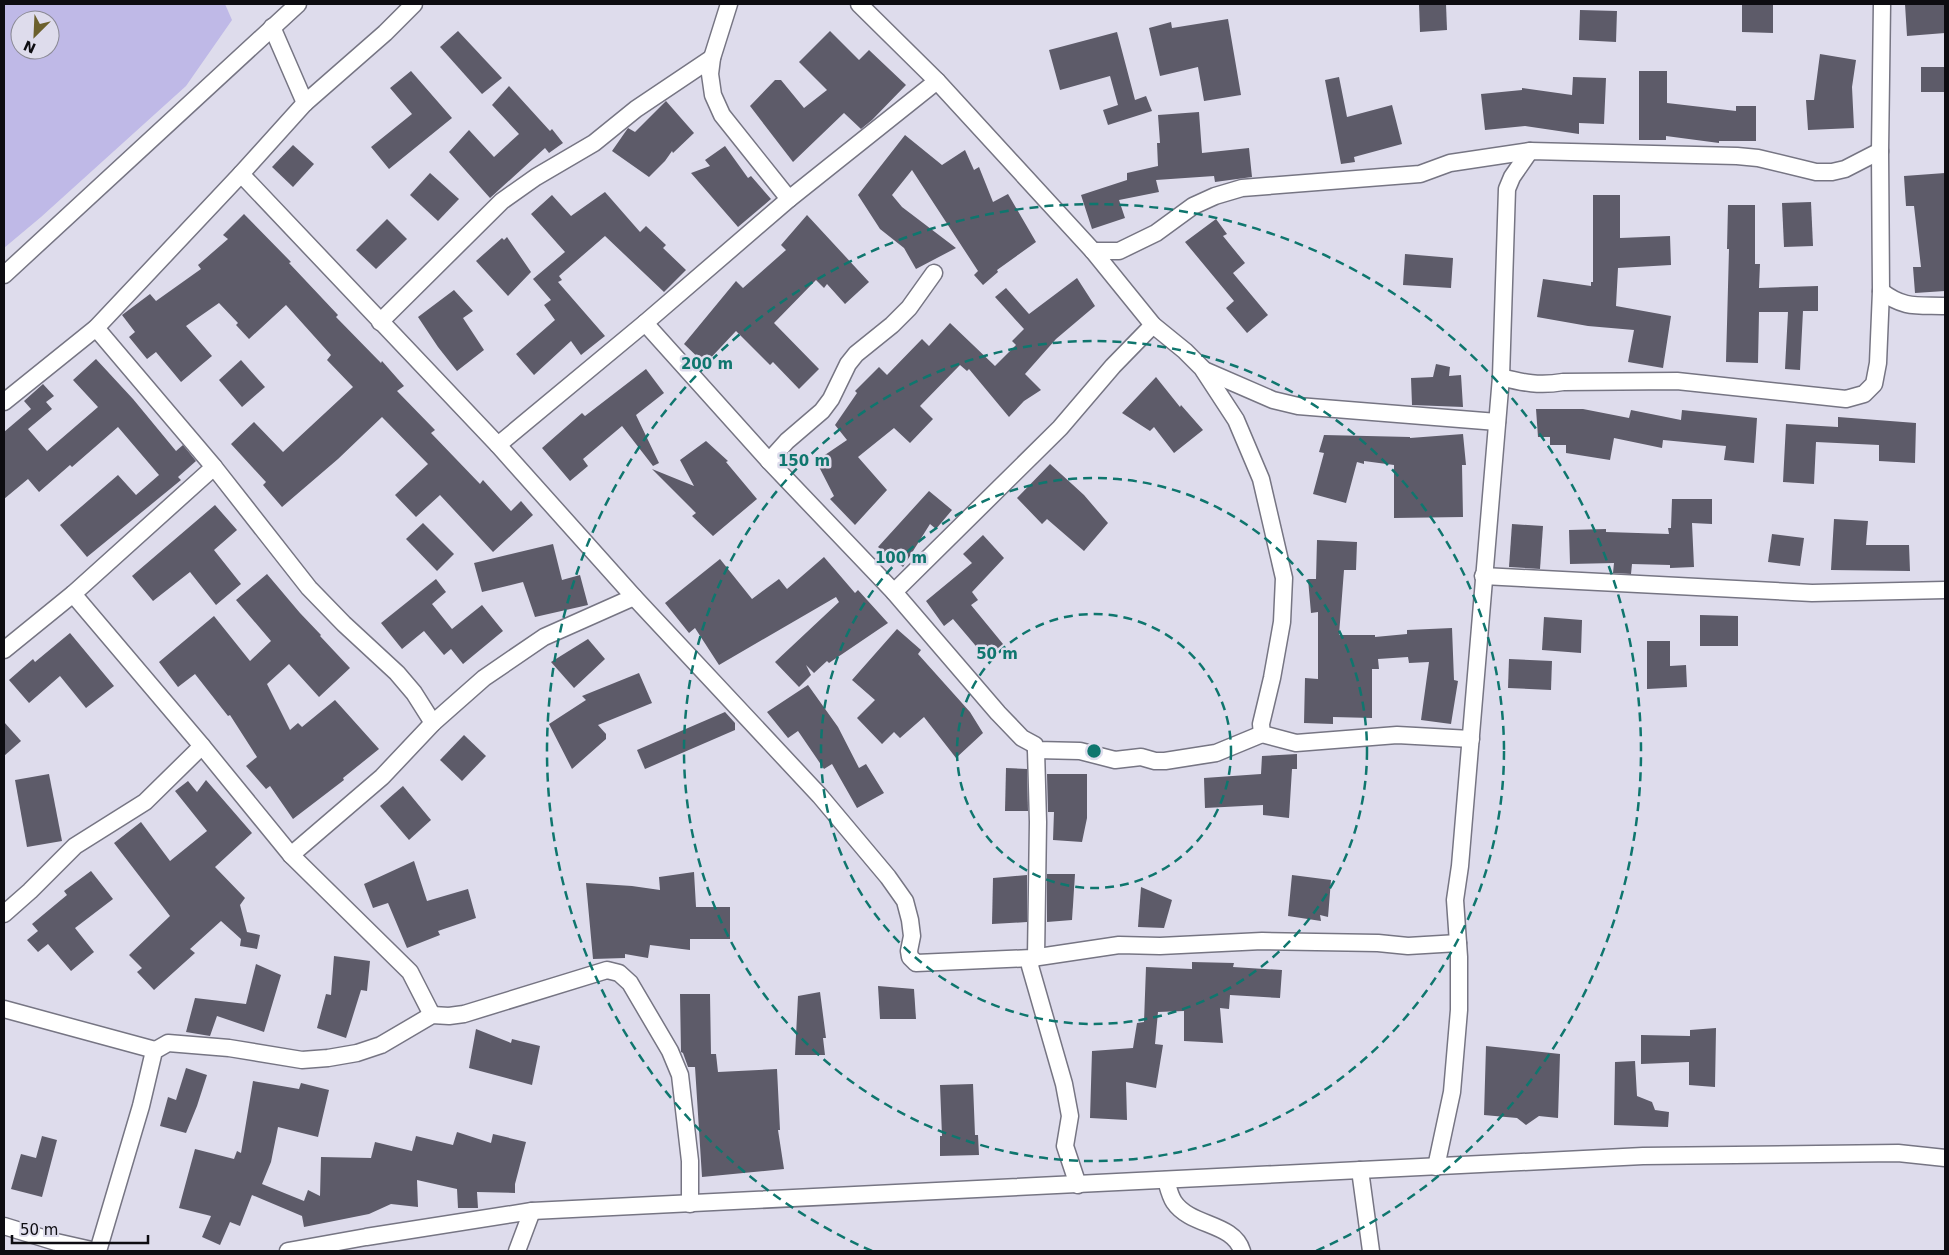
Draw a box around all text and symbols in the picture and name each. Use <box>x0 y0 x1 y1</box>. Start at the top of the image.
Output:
north arrow <box>10 10 60 60</box>
text: N <box>21 37 38 57</box>
text: 200 m <box>681 355 733 373</box>
text: 150 m <box>778 452 830 470</box>
text: 100 m <box>875 549 927 567</box>
text: 50 m <box>976 645 1018 663</box>
centre of rings <box>1085 742 1103 760</box>
scale bar <box>12 1212 149 1244</box>
text: 50 m <box>20 1221 58 1239</box>

